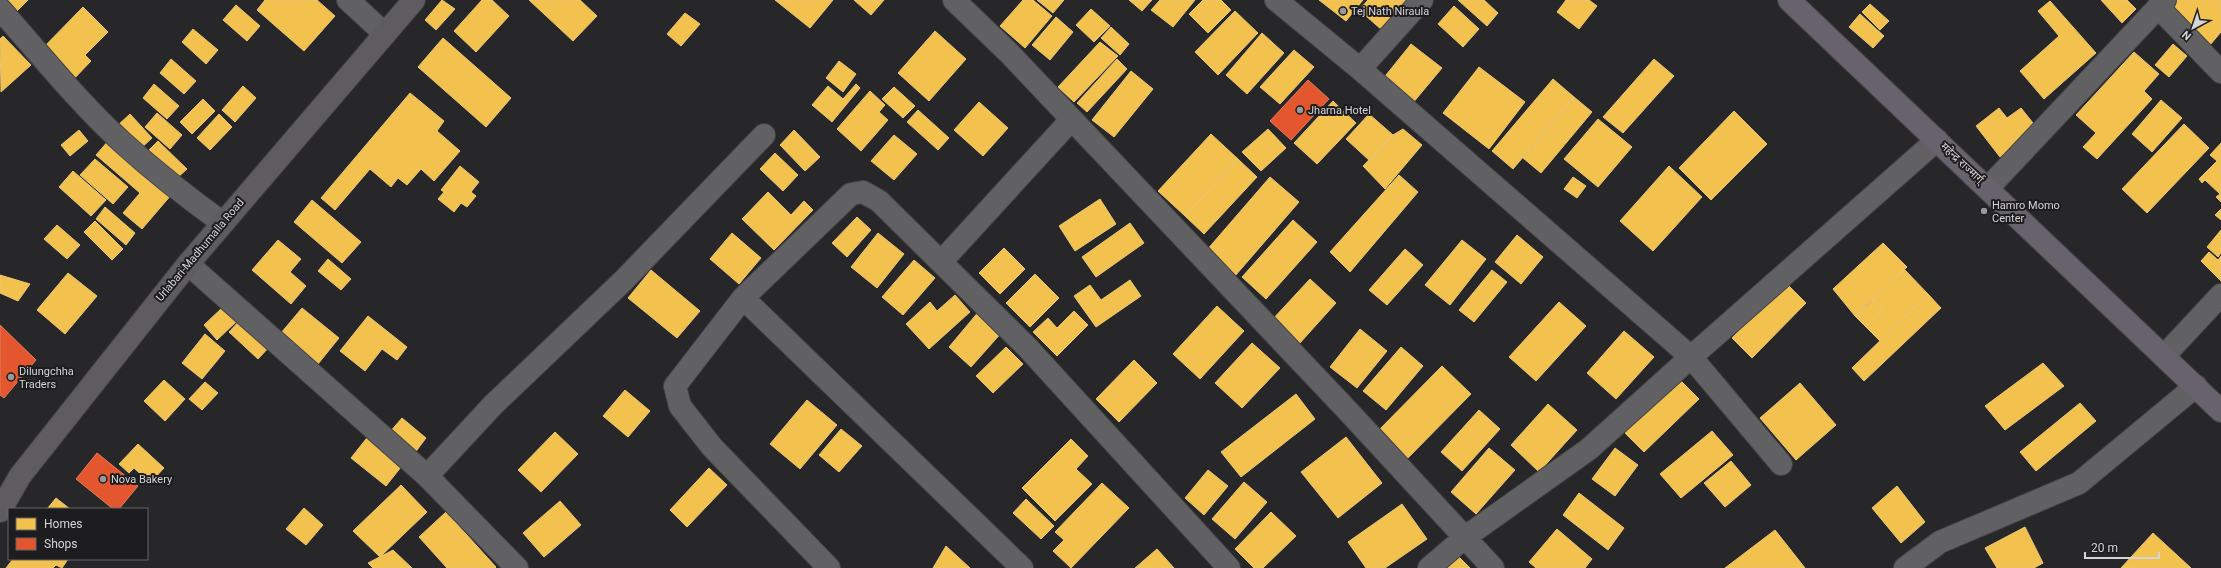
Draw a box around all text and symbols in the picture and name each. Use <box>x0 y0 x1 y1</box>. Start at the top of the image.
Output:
place label: Tej Nath Niraula <box>1351 5 1429 18</box>
marker: Tej Nath Niraula <box>1338 6 1348 16</box>
north arrow <box>2173 8 2213 48</box>
text: N <box>2180 28 2194 43</box>
place label: Jharna Hotel <box>1308 104 1371 117</box>
marker: Jharna Hotel <box>1295 105 1305 115</box>
street label: महेन्द्र राज्मार्ग् <box>1938 140 1988 187</box>
street label: Urlabari-Madhumalla Road <box>153 196 247 304</box>
place label: Hamro Momo Center <box>1992 199 2060 225</box>
marker: Hamro Momo Center <box>1979 206 1989 216</box>
place label: Dilungchha Traders <box>19 365 74 391</box>
marker: Dilungchha Traders <box>6 372 16 382</box>
place label: Nova Bakery <box>111 473 173 486</box>
marker: Nova Bakery <box>98 474 108 484</box>
legend <box>8 508 148 560</box>
text: Homes <box>44 517 82 531</box>
scale bar <box>2085 534 2159 560</box>
text: Shops <box>44 537 78 551</box>
text: 20 m <box>2091 541 2118 555</box>

